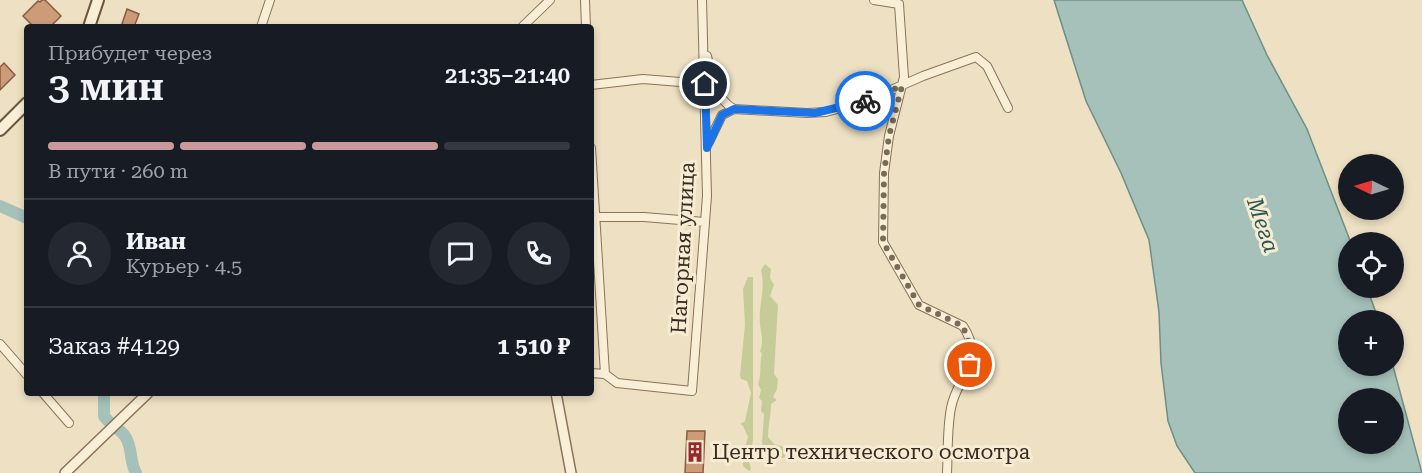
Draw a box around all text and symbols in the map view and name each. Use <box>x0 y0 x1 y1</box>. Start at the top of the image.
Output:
text: Прибудет через <box>48 41 212 65</box>
pin <box>679 58 730 109</box>
text: 21:35–21:40 <box>445 63 570 88</box>
text: 3 мин <box>48 64 164 110</box>
icon: home <box>688 67 721 100</box>
courier <box>835 71 895 131</box>
icon: bike <box>849 85 882 118</box>
north arrow <box>1338 154 1404 220</box>
map controls <box>1338 154 1404 454</box>
text: В пути · 260 m <box>48 159 188 183</box>
street label: Нагорная улица <box>667 161 700 335</box>
water label: Мега <box>1242 193 1284 256</box>
button: person <box>48 222 111 285</box>
button: chat <box>429 222 492 285</box>
button: phone <box>507 222 570 285</box>
text: Иван <box>126 229 186 254</box>
button: locate <box>1338 232 1404 298</box>
text: Курьер · 4.5 <box>126 254 242 278</box>
button: + <box>1338 310 1404 376</box>
text: Заказ #4129 <box>48 334 180 359</box>
text: 1 510 ₽ <box>497 334 570 359</box>
pin <box>944 339 995 390</box>
icon: bag <box>953 348 986 381</box>
button: − <box>1338 388 1404 454</box>
building icon: Центр технического осмотра <box>683 440 707 464</box>
place label: Центр технического осмотра <box>712 440 1031 464</box>

